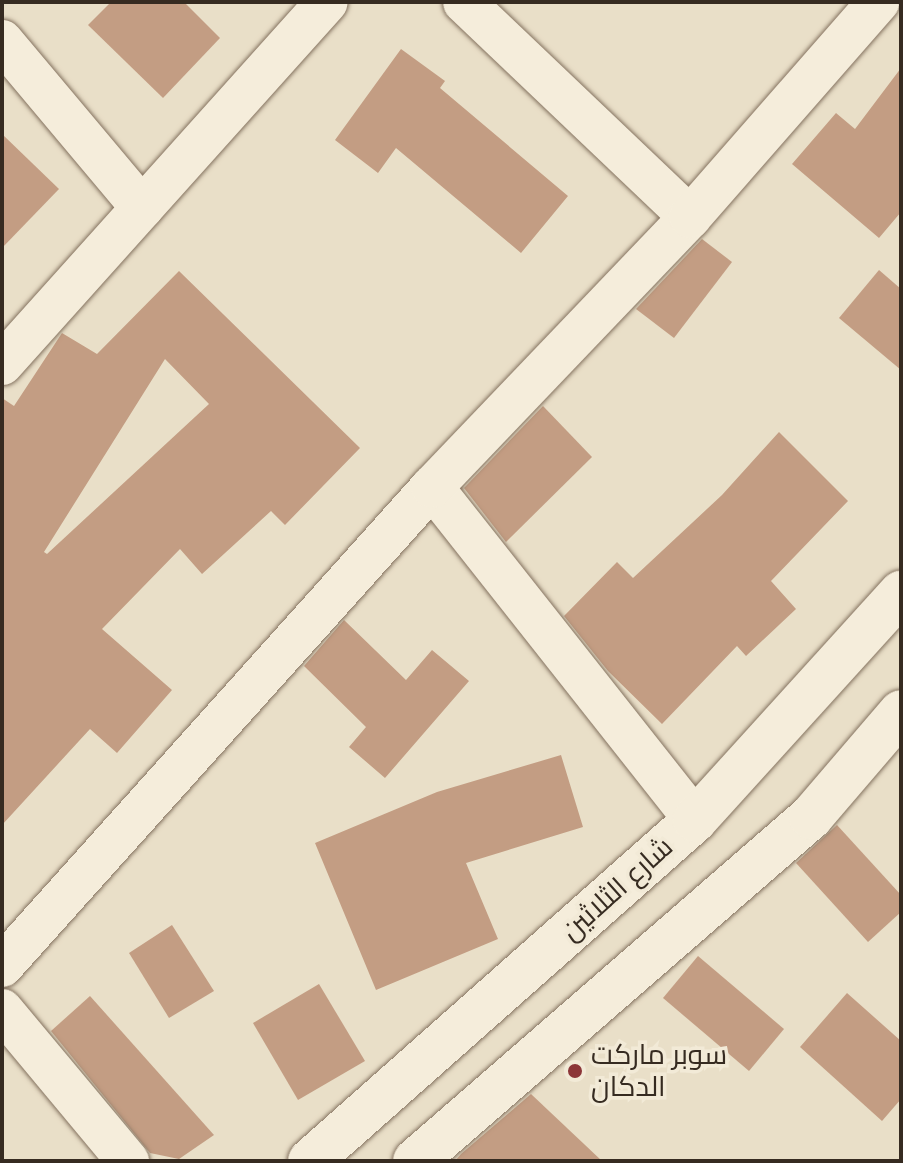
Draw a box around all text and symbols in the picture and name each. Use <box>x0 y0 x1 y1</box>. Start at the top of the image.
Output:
street label: شارع الثلاثين <box>554 830 680 948</box>
place label: سوبر ماركت الدكان <box>591 1038 727 1104</box>
marker: سوبر ماركت الدكان <box>566 1062 584 1080</box>

